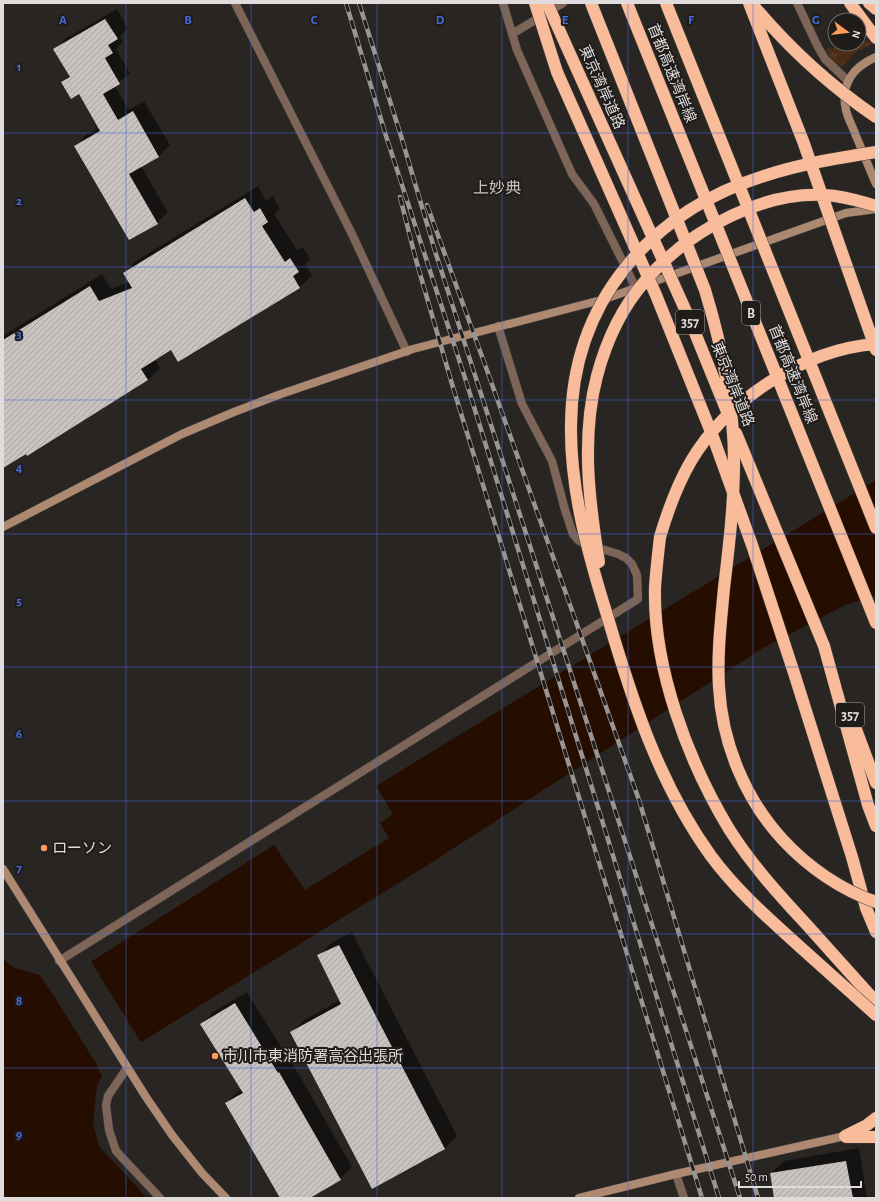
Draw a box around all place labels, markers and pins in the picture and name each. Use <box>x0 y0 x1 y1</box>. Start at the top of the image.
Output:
place label: ローソン <box>52 841 112 856</box>
marker: ローソン <box>39 843 49 853</box>
place label: 市川市東消防署高谷出張所 <box>223 1048 403 1064</box>
marker: 市川市東消防署高谷出張所 <box>210 1051 220 1061</box>

